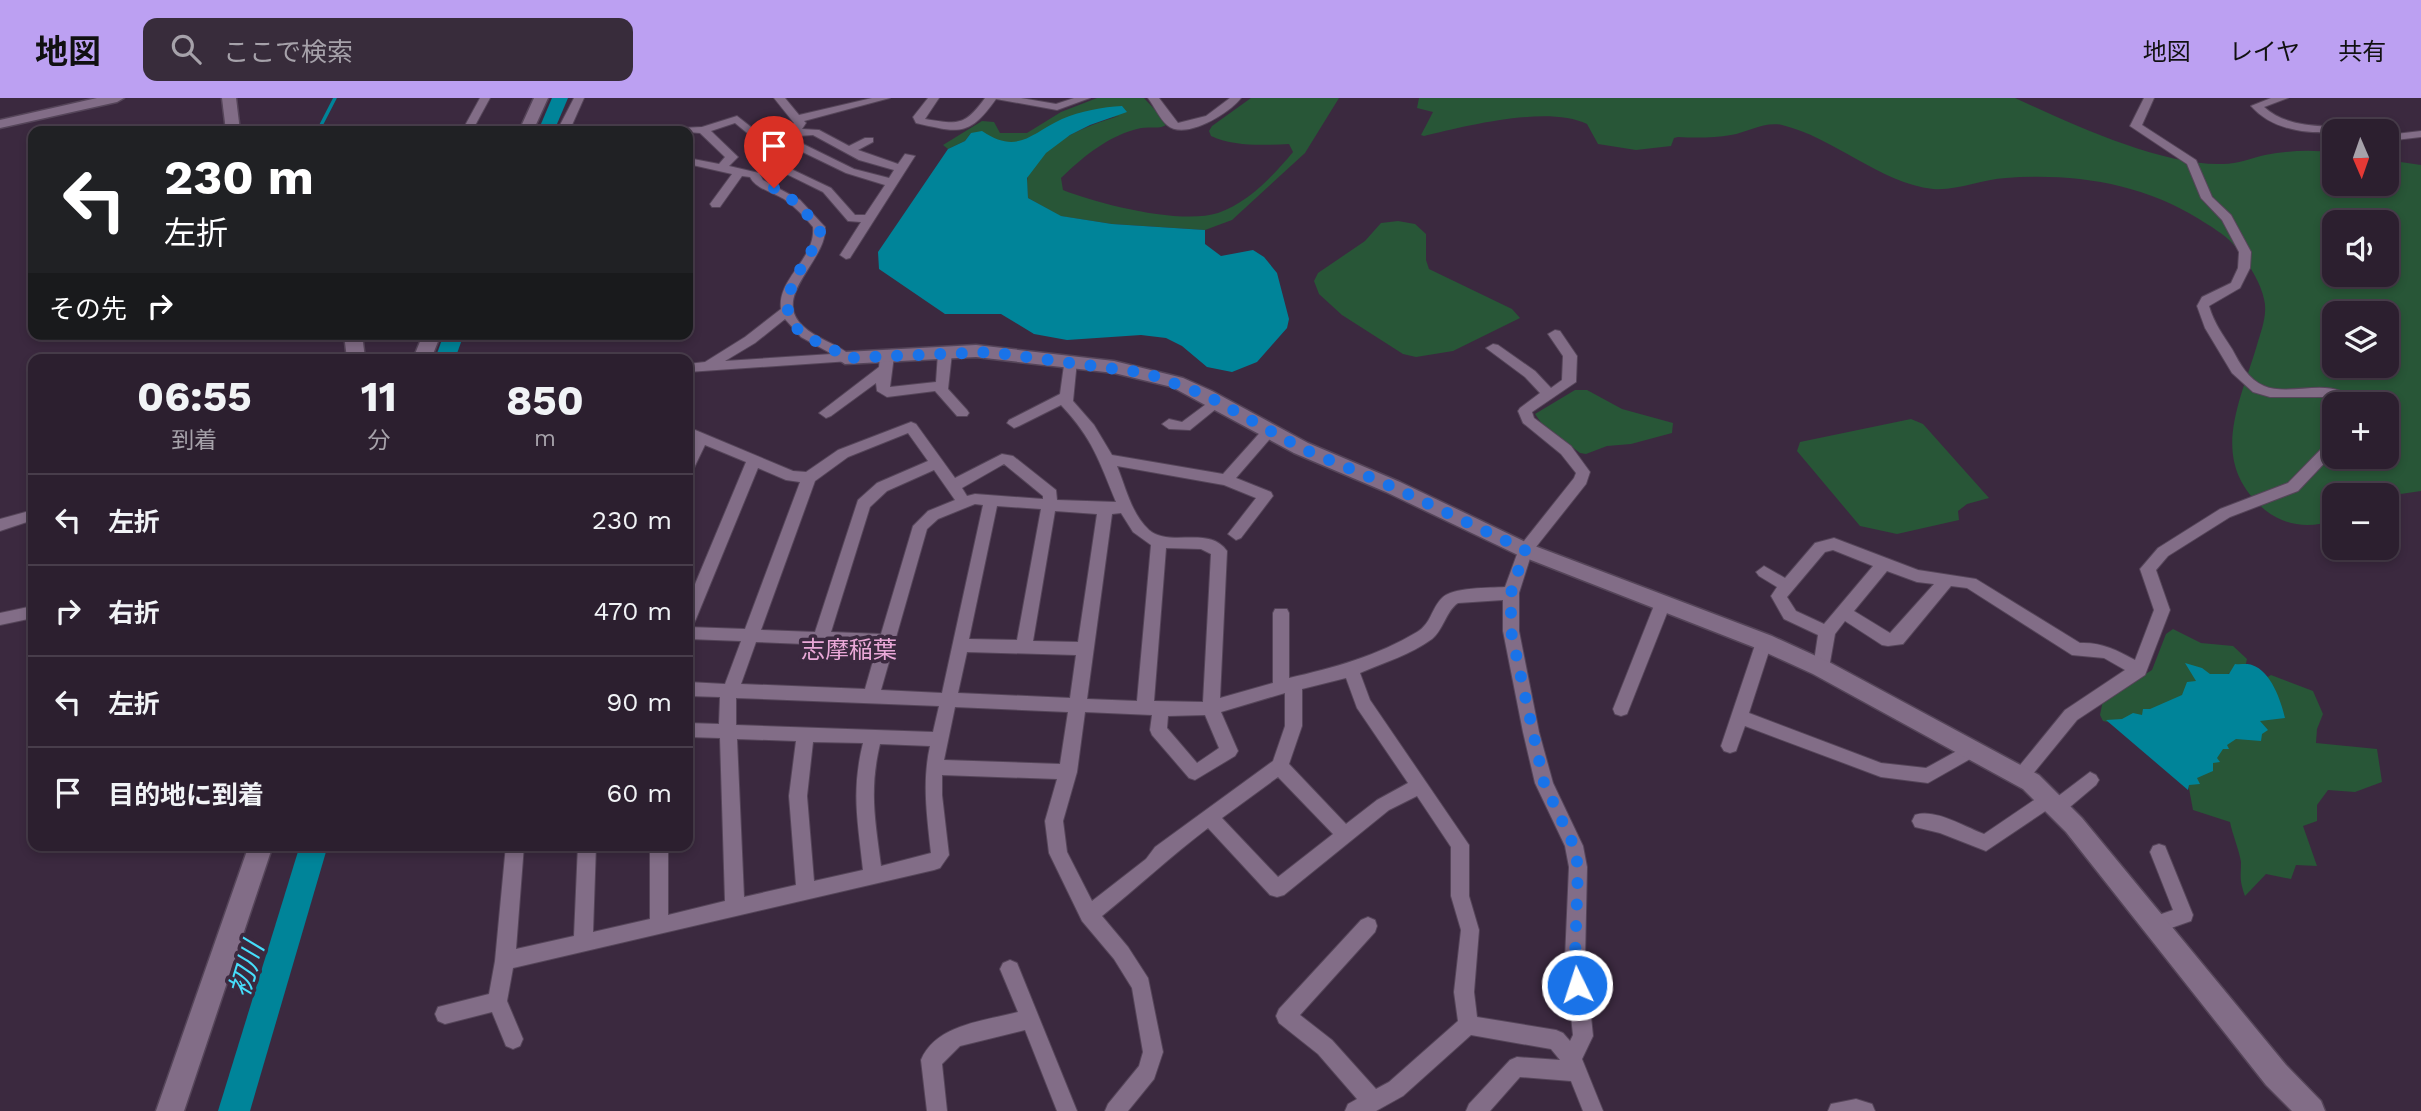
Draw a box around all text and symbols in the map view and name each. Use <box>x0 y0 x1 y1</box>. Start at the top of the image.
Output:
search box <box>143 18 633 81</box>
icon: search <box>167 30 205 68</box>
text: 地図 <box>35 32 101 71</box>
text: ここで検索 <box>223 37 353 67</box>
text: 地図 <box>2143 38 2191 66</box>
text: レイヤ <box>2229 38 2300 66</box>
text: 共有 <box>2338 38 2386 66</box>
pin <box>744 116 804 188</box>
north arrow <box>2322 119 2399 196</box>
map controls <box>2322 119 2399 560</box>
icon: arrive <box>755 127 793 165</box>
text: 230 m <box>164 148 314 206</box>
icon: left <box>49 154 140 245</box>
button: sound <box>2322 210 2399 287</box>
text: 左折 <box>164 214 228 252</box>
icon: right <box>141 287 179 325</box>
text: その先 <box>49 294 127 324</box>
button: layers <box>2322 301 2399 378</box>
text: 06:55 <box>137 372 252 421</box>
text: 11 <box>361 372 397 421</box>
text: 850 <box>506 376 584 425</box>
button: + <box>2322 392 2399 469</box>
text: m <box>534 425 556 452</box>
text: 到着 <box>171 427 217 454</box>
text: 分 <box>367 427 390 454</box>
button: − <box>2322 483 2399 560</box>
icon: left <box>49 501 87 539</box>
text: 230 m <box>592 505 672 535</box>
text: 左折 <box>108 507 160 537</box>
icon: right <box>49 592 87 630</box>
text: 470 m <box>594 596 672 626</box>
text: 右折 <box>108 598 160 628</box>
district label: 志摩稲葉 <box>801 636 897 664</box>
icon: left <box>49 683 87 721</box>
text: 90 m <box>606 687 672 717</box>
text: 左折 <box>108 689 160 719</box>
icon: arrive <box>49 774 87 812</box>
text: 60 m <box>606 778 672 808</box>
text: 目的地に到着 <box>108 780 264 810</box>
water label: 初川 <box>223 935 271 1001</box>
position arrow <box>1540 948 1614 1022</box>

